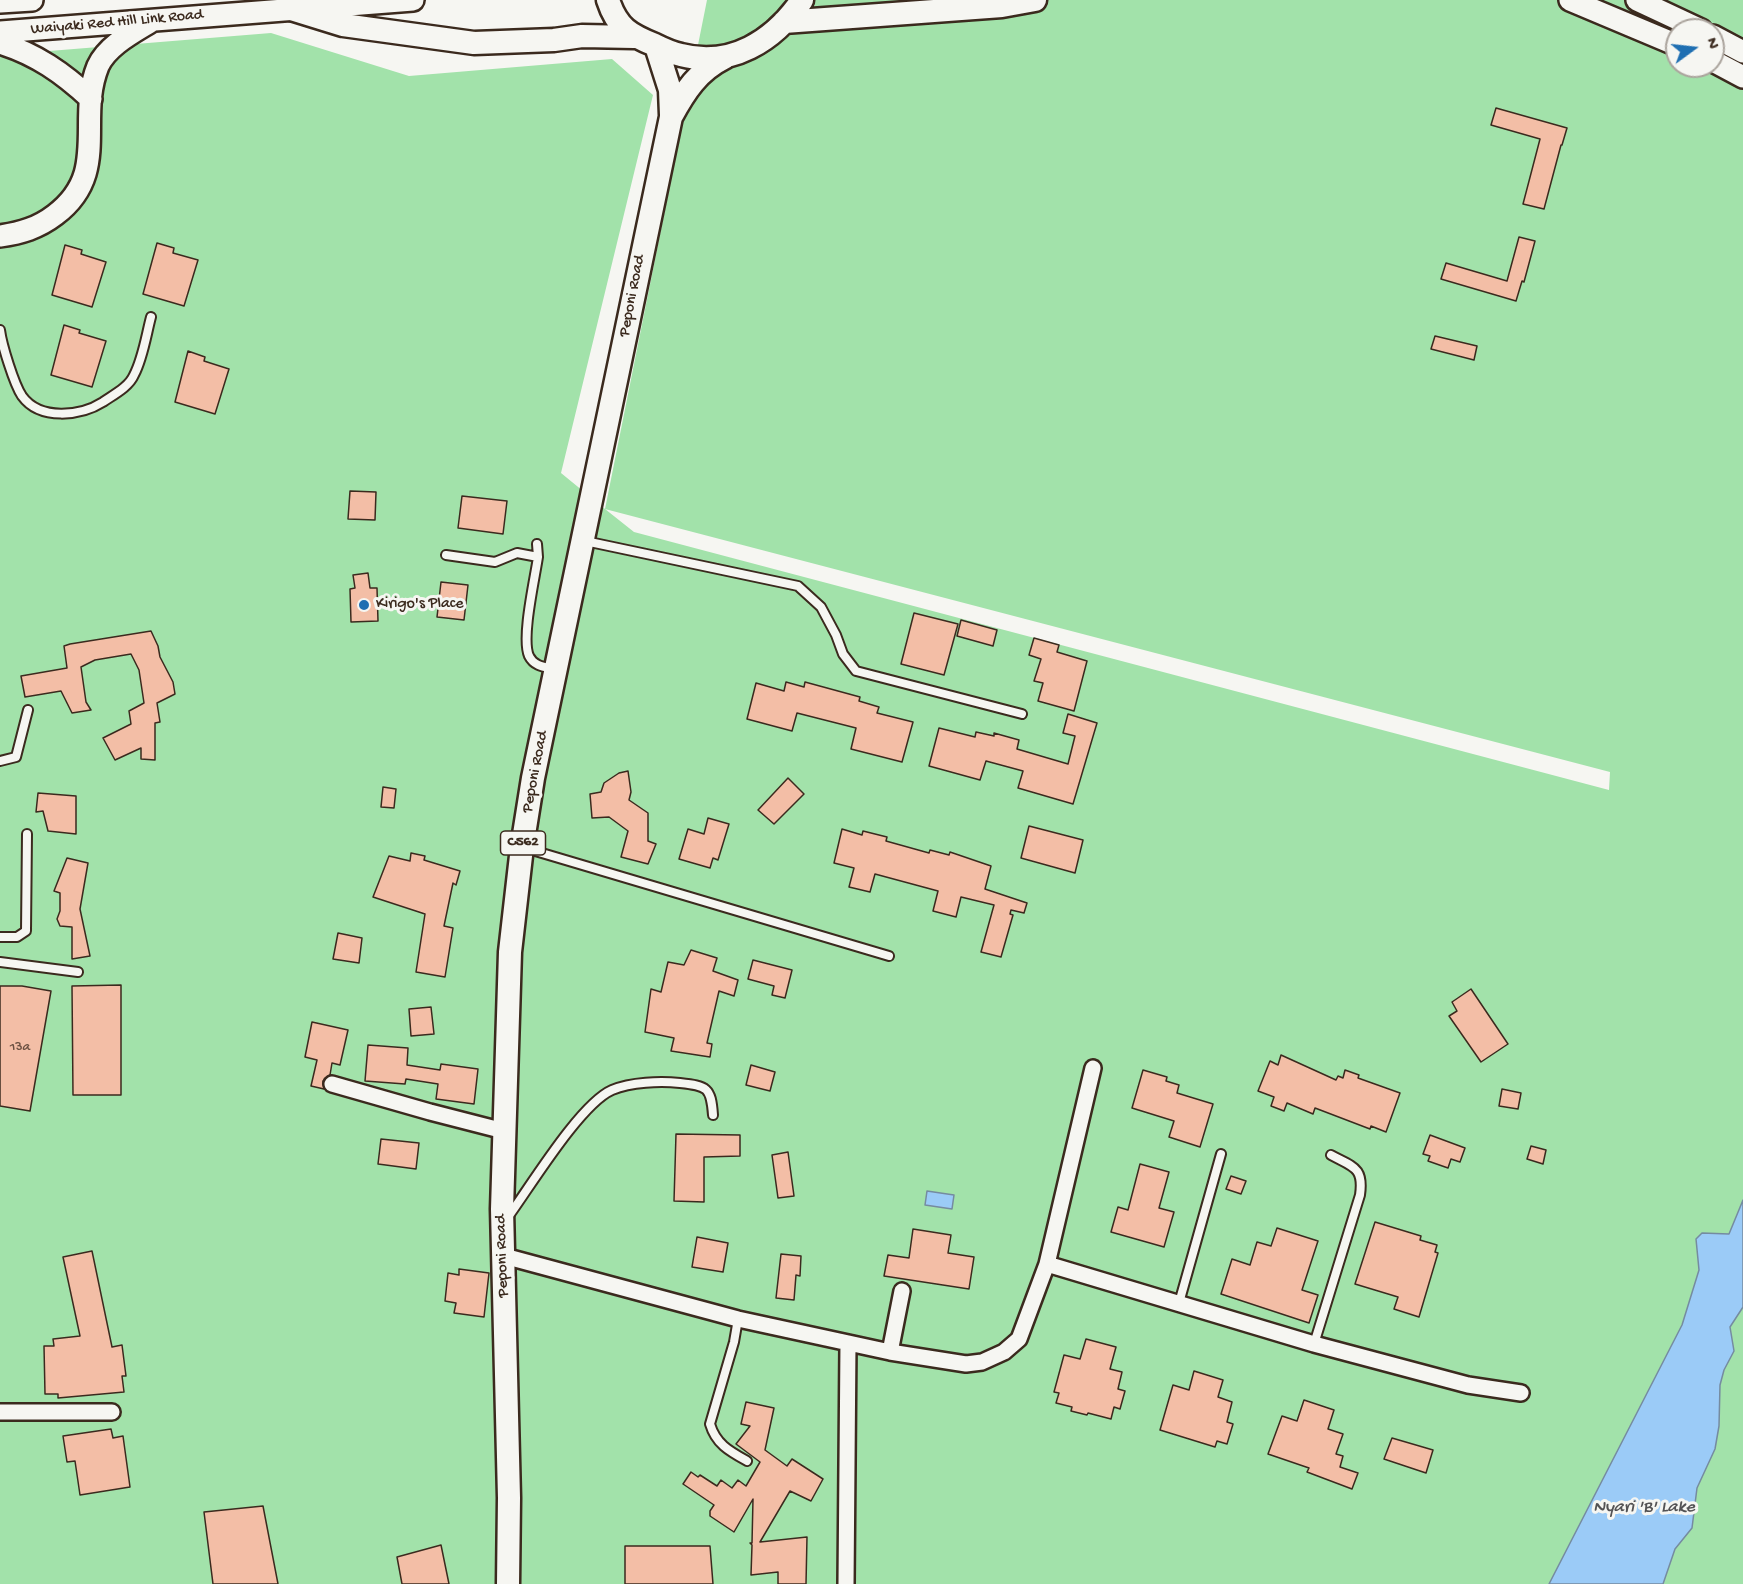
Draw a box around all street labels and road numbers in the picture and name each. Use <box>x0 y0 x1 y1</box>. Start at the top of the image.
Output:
street label: Waiyaki Red Hill Link Road <box>30 6 204 40</box>
street label: Peponi Road <box>616 253 650 339</box>
street label: Peponi Road <box>519 729 553 815</box>
road number: C562 <box>500 831 546 855</box>
street label: Peponi Road <box>492 1214 514 1298</box>

